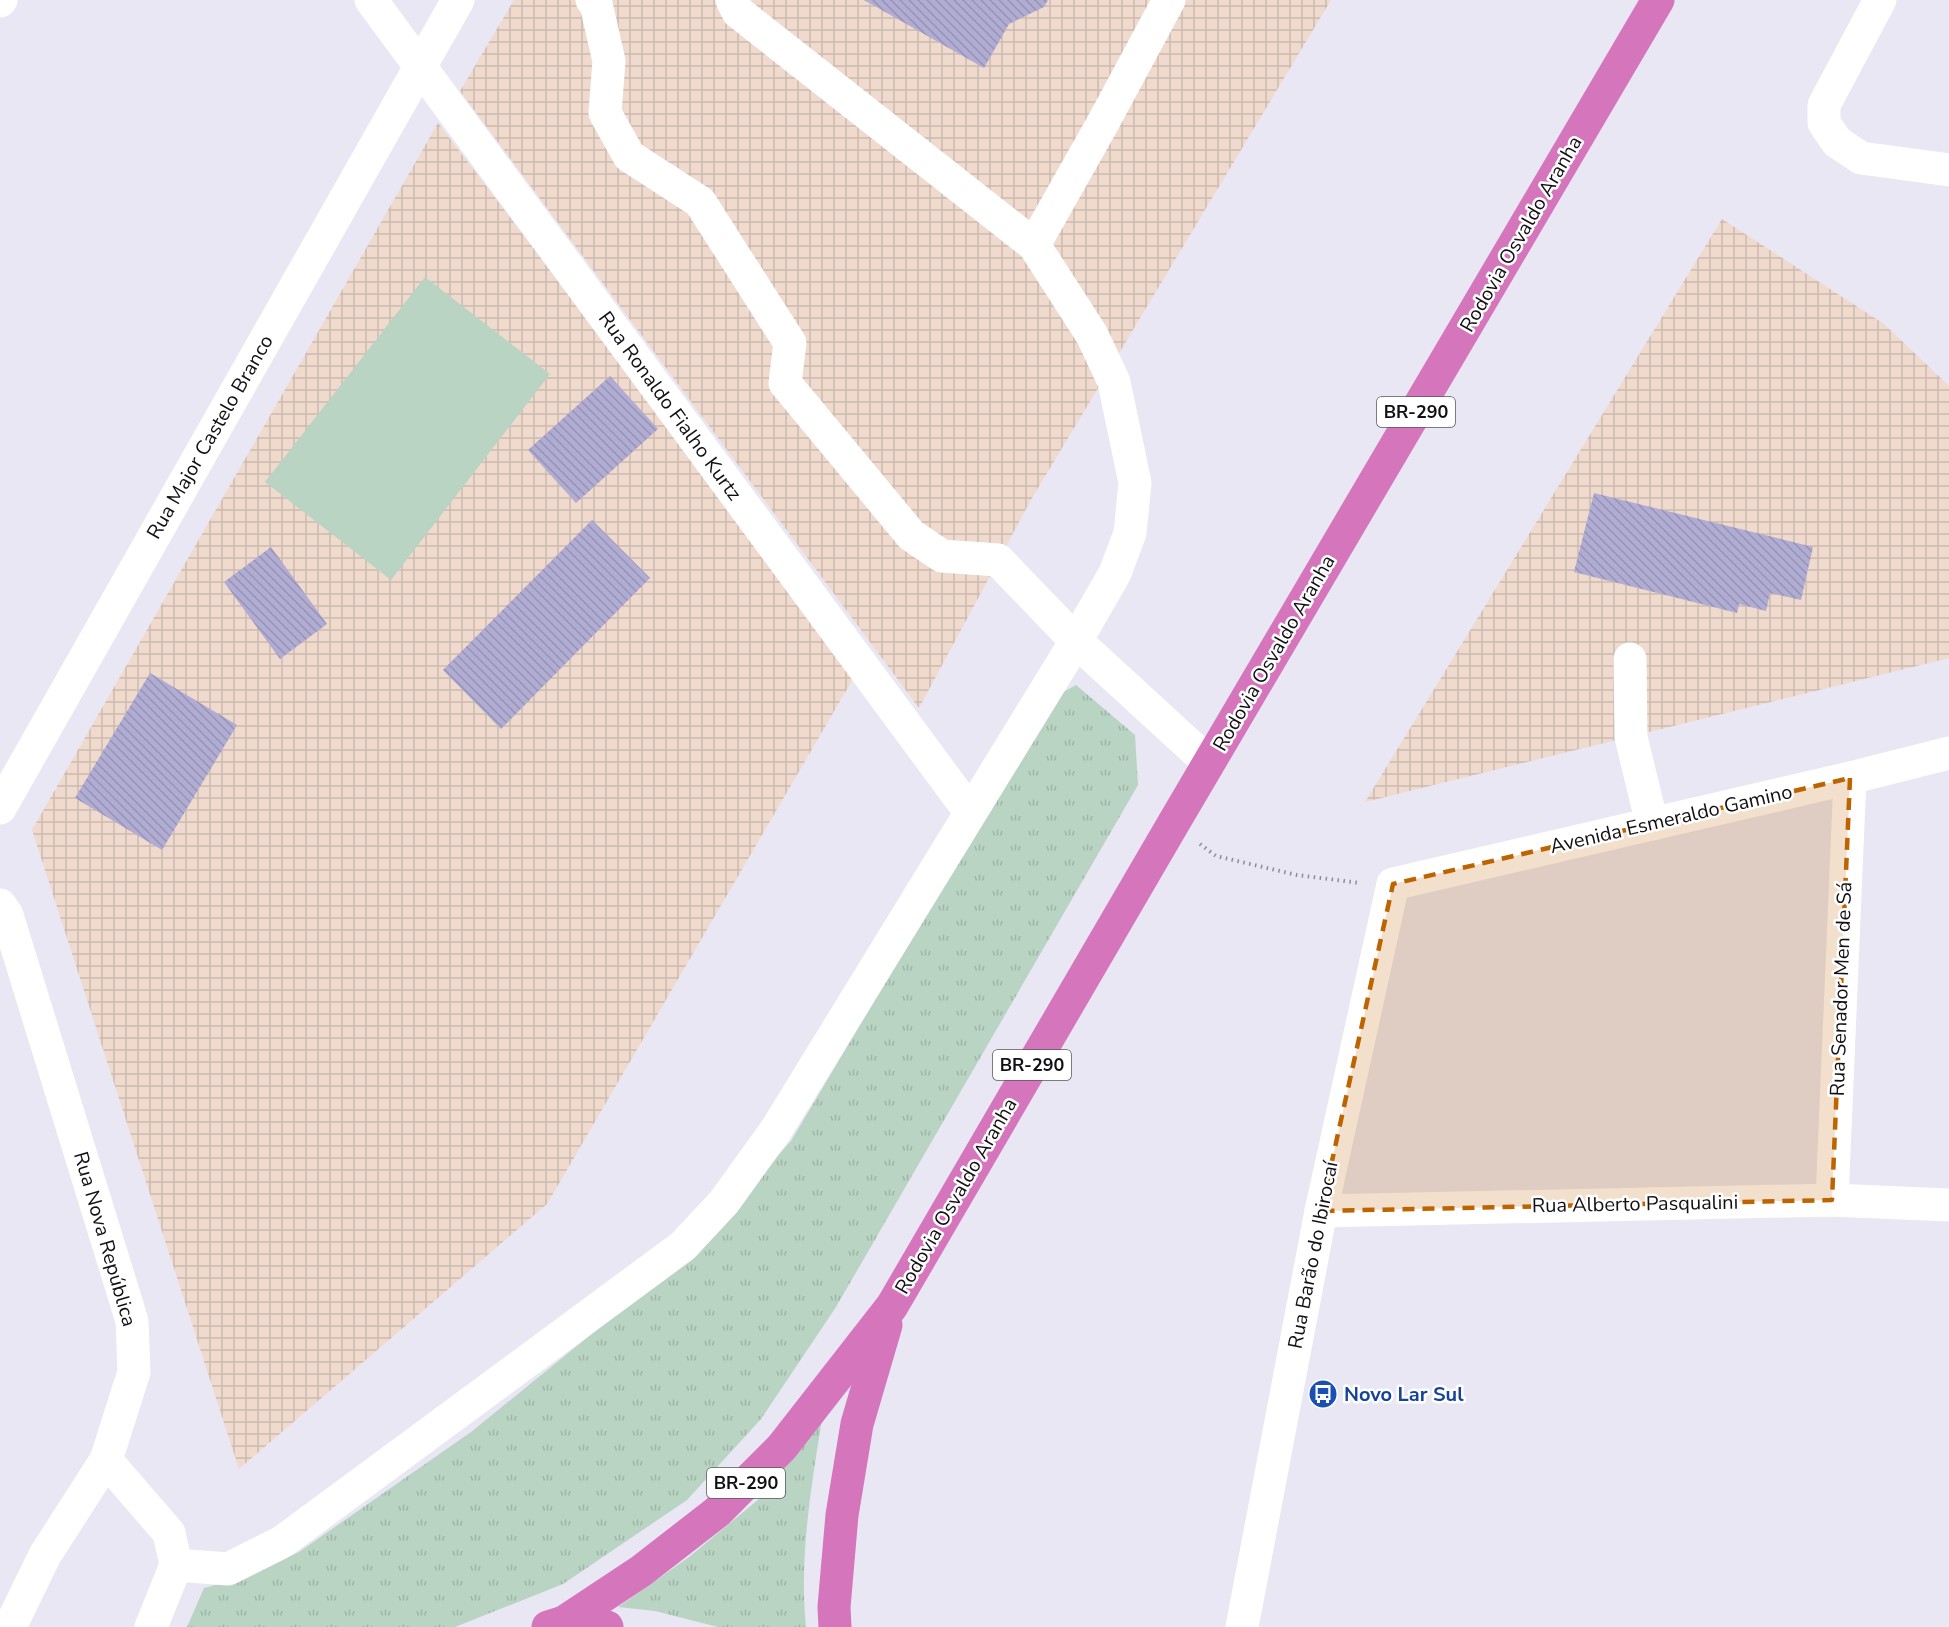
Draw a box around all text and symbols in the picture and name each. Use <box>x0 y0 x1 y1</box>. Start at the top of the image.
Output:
street label: Rodovia Osvaldo Aranha <box>1454 131 1588 337</box>
street label: Rua Ronaldo Fialho Kurtz <box>592 306 748 506</box>
street label: Rua Major Castelo Branco <box>140 330 280 544</box>
road number: BR-290 <box>1377 397 1455 427</box>
street label: Rodovia Osvaldo Aranha <box>1207 550 1341 756</box>
street label: Avenida Esmeraldo Gamino <box>1547 778 1795 860</box>
street label: Rua Senador Men de Sá <box>1824 881 1858 1097</box>
road number: BR-290 <box>993 1050 1071 1080</box>
street label: Rodovia Osvaldo Aranha <box>889 1093 1023 1299</box>
street label: Rua Nova República <box>67 1148 143 1330</box>
street label: Rua Barão do Ibirocaí <box>1282 1158 1345 1351</box>
street label: Rua Alberto Pasqualini <box>1532 1189 1738 1219</box>
bus stop icon: Novo Lar Sul <box>1307 1378 1339 1410</box>
place label: Novo Lar Sul <box>1344 1381 1464 1408</box>
road number: BR-290 <box>707 1468 785 1498</box>

